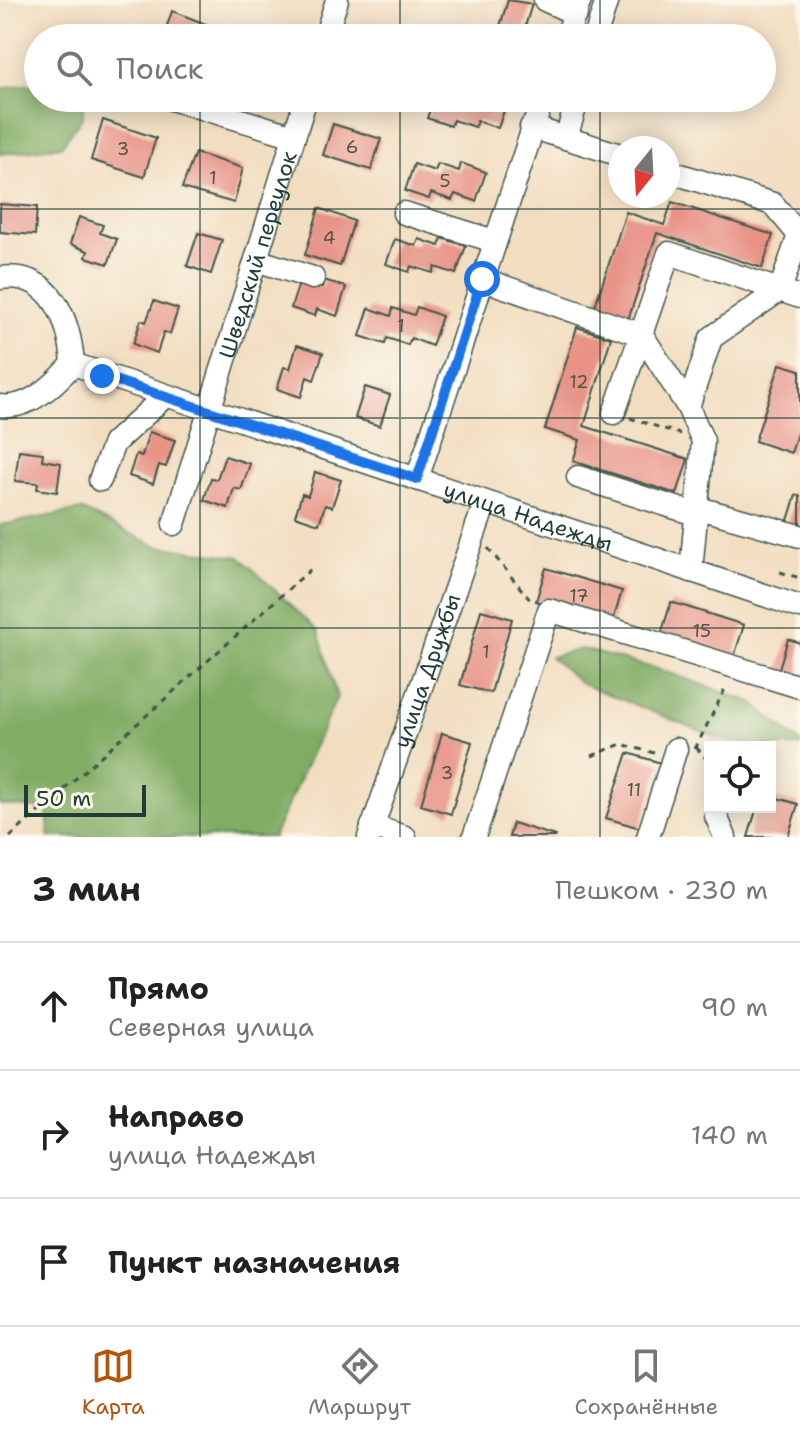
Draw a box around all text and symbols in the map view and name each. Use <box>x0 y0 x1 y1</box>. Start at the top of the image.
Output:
search box <box>24 24 776 112</box>
icon: search <box>52 46 96 90</box>
text: Поиск <box>116 48 204 89</box>
house number: 6 <box>346 135 358 159</box>
north arrow <box>608 136 680 208</box>
house number: 3 <box>117 137 129 161</box>
street label: Шведский переулок <box>212 147 303 362</box>
house number: 1 <box>209 166 217 190</box>
house number: 5 <box>439 169 451 193</box>
house number: 4 <box>323 226 335 250</box>
route start <box>464 261 500 297</box>
house number: 1 <box>397 314 405 338</box>
route end <box>84 358 120 394</box>
house number: 12 <box>569 370 589 394</box>
street label: улица Надежды <box>440 474 616 558</box>
house number: 17 <box>569 584 589 608</box>
street label: улица Дружбы <box>387 590 467 752</box>
house number: 15 <box>693 619 711 643</box>
house number: 1 <box>482 640 490 664</box>
map controls <box>704 741 776 813</box>
button: locate <box>704 741 776 813</box>
house number: 3 <box>441 761 453 785</box>
house number: 11 <box>627 778 641 802</box>
scale bar <box>24 781 146 817</box>
text: 50 m <box>36 784 91 813</box>
text: 3 мин <box>32 866 141 912</box>
text: Пешком · 230 m <box>555 872 768 907</box>
text: Прямо <box>108 968 209 1009</box>
icon: ahead <box>32 984 76 1028</box>
text: 90 m <box>701 989 768 1024</box>
text: Северная улица <box>108 1009 314 1044</box>
text: Направо <box>108 1096 244 1137</box>
icon: right <box>32 1112 76 1156</box>
text: 140 m <box>691 1117 768 1152</box>
text: улица Надежды <box>108 1137 316 1172</box>
icon: arrive <box>32 1240 76 1284</box>
text: Пункт назначения <box>108 1242 400 1283</box>
tab: Карта <box>82 1344 145 1421</box>
tab: Маршрут <box>308 1344 411 1421</box>
tab: Сохранённые <box>575 1344 718 1421</box>

